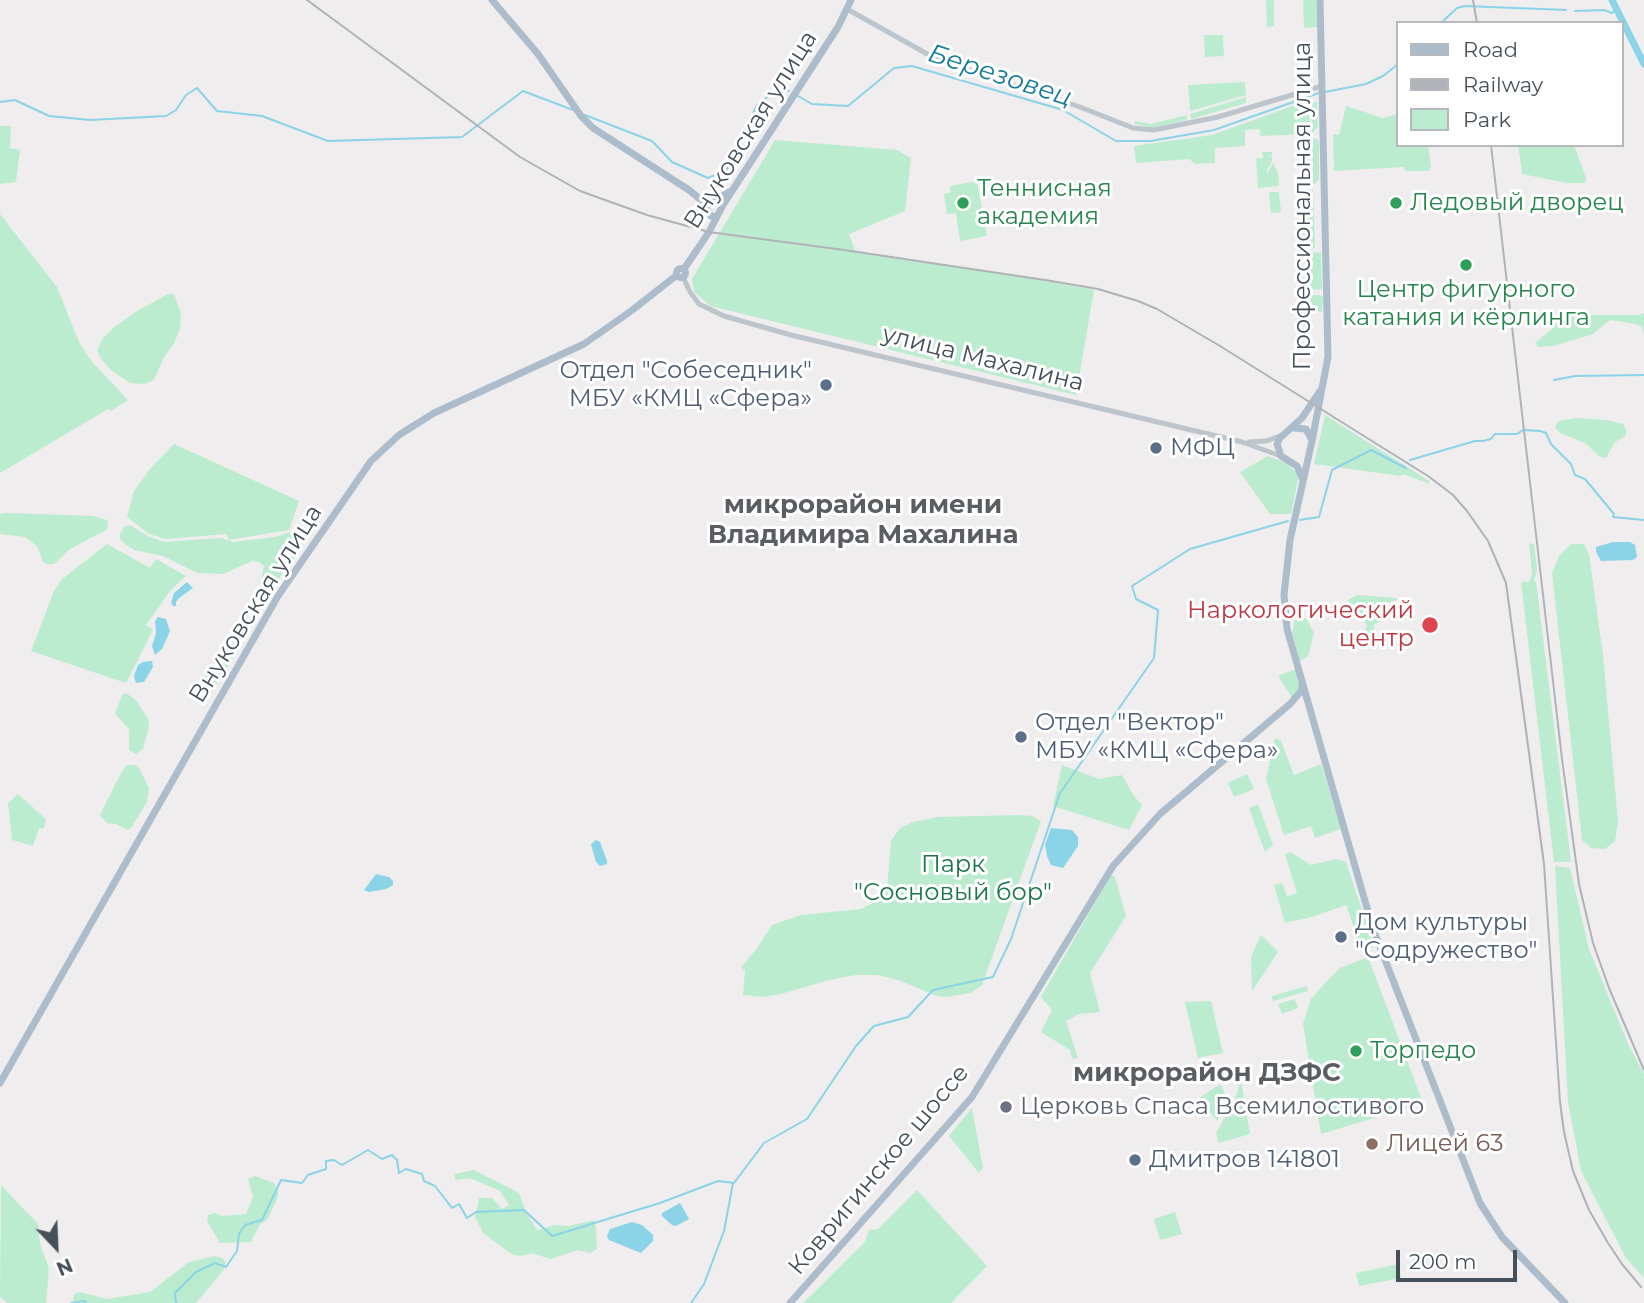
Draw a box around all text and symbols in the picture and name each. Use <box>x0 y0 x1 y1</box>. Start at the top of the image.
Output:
legend <box>1396 21 1623 147</box>
street label: Внуковская улица <box>678 26 824 234</box>
text: Road <box>1463 37 1518 62</box>
water label: Березовец <box>924 38 1076 114</box>
street label: Профессиональная улица <box>1289 42 1317 370</box>
text: Railway <box>1463 72 1543 97</box>
text: Park <box>1463 107 1511 132</box>
place label: Теннисная академия <box>977 175 1112 231</box>
place label: Ледовый дворец <box>1410 189 1624 217</box>
marker: Теннисная академия <box>955 195 971 211</box>
marker: Ледовый дворец <box>1388 195 1404 211</box>
marker: Центр фигурного катания и кёрлинга <box>1458 257 1474 273</box>
place label: Центр фигурного катания и кёрлинга <box>1342 276 1590 332</box>
street label: улица Махалина <box>879 320 1087 398</box>
place label: Отдел "Собеседник" МБУ «КМЦ «Сфера» <box>560 357 812 413</box>
marker: Отдел "Собеседник" МБУ «КМЦ «Сфера» <box>818 377 834 393</box>
place label: МФЦ <box>1170 434 1235 462</box>
marker: МФЦ <box>1148 440 1164 456</box>
district label: микрорайон имени Владимира Махалина <box>708 489 1018 550</box>
street label: Внуковская улица <box>183 500 329 708</box>
place label: Наркологический центр <box>1187 597 1414 653</box>
marker: Наркологический центр <box>1420 615 1440 635</box>
place label: Отдел "Вектор" МБУ «КМЦ «Сфера» <box>1035 709 1278 765</box>
marker: Отдел "Вектор" МБУ «КМЦ «Сфера» <box>1013 729 1029 745</box>
park label: Парк "Сосновый бор" <box>854 851 1052 907</box>
place label: Дом культуры "Содружество" <box>1355 909 1537 965</box>
marker: Дом культуры "Содружество" <box>1333 929 1349 945</box>
place label: Торпедо <box>1370 1037 1476 1065</box>
marker: Торпедо <box>1348 1043 1364 1059</box>
district label: микрорайон ДЗФС <box>1073 1057 1341 1089</box>
street label: Ковригинское шоссе <box>783 1059 975 1281</box>
place label: Церковь Спаса Всемилостивого <box>1020 1093 1424 1121</box>
marker: Церковь Спаса Всемилостивого <box>998 1099 1014 1115</box>
place label: Лицей 63 <box>1386 1130 1504 1158</box>
marker: Лицей 63 <box>1364 1136 1380 1152</box>
place label: Дмитров 141801 <box>1149 1146 1340 1174</box>
marker: Дмитров 141801 <box>1127 1152 1143 1168</box>
north arrow <box>21 1212 91 1282</box>
scale bar <box>1399 1236 1520 1280</box>
text: 200 m <box>1409 1249 1476 1274</box>
text: N <box>53 1253 76 1280</box>

